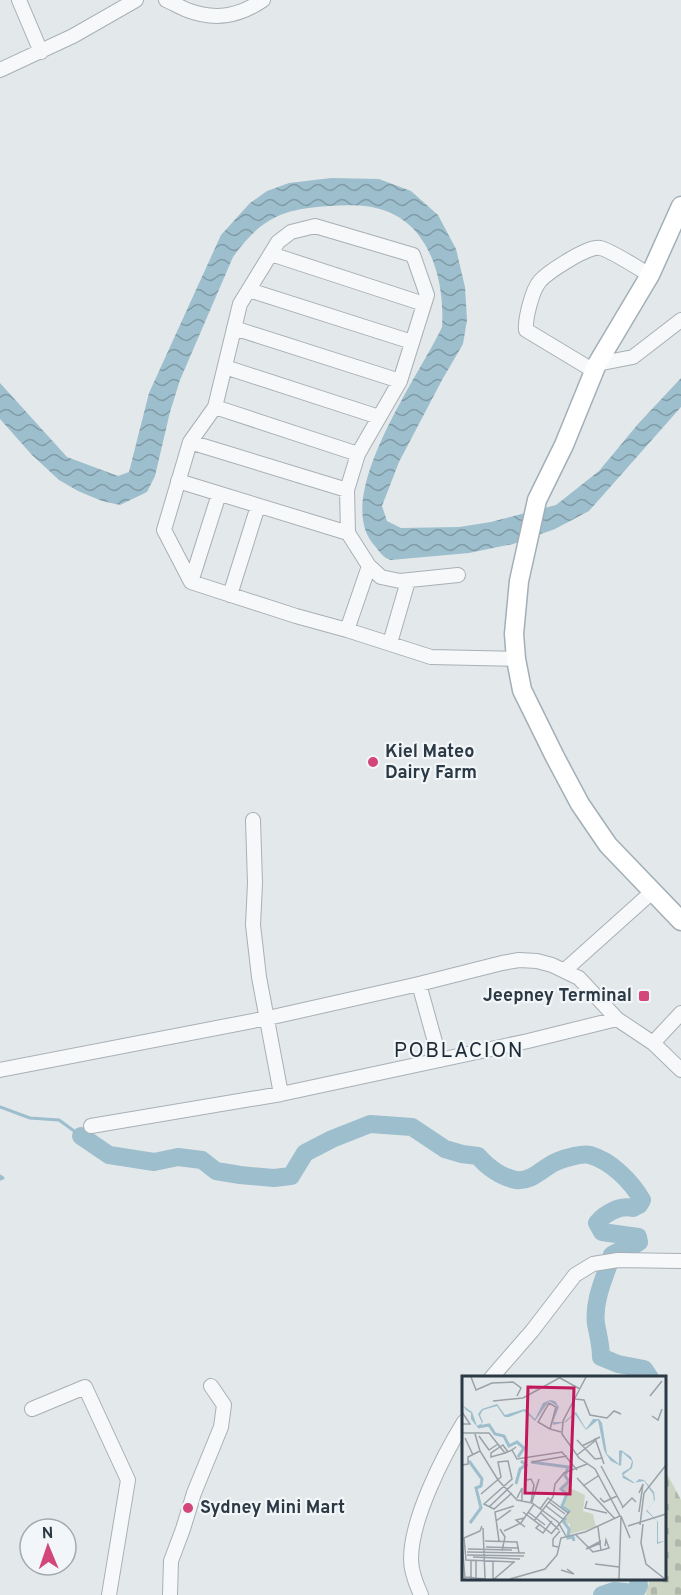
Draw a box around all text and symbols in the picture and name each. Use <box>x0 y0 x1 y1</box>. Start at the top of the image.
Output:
place label: Kiel Mateo Dairy Farm <box>385 741 477 785</box>
marker: Kiel Mateo Dairy Farm <box>366 755 380 769</box>
place label: Jeepney Terminal <box>483 985 632 1008</box>
marker: Jeepney Terminal <box>637 989 651 1003</box>
district label: POBLACION <box>394 1038 524 1065</box>
inset map <box>462 1376 666 1580</box>
place label: Sydney Mini Mart <box>200 1497 345 1520</box>
marker: Sydney Mini Mart <box>181 1501 195 1515</box>
north arrow <box>18 1517 78 1577</box>
text: N <box>41 1524 54 1544</box>

